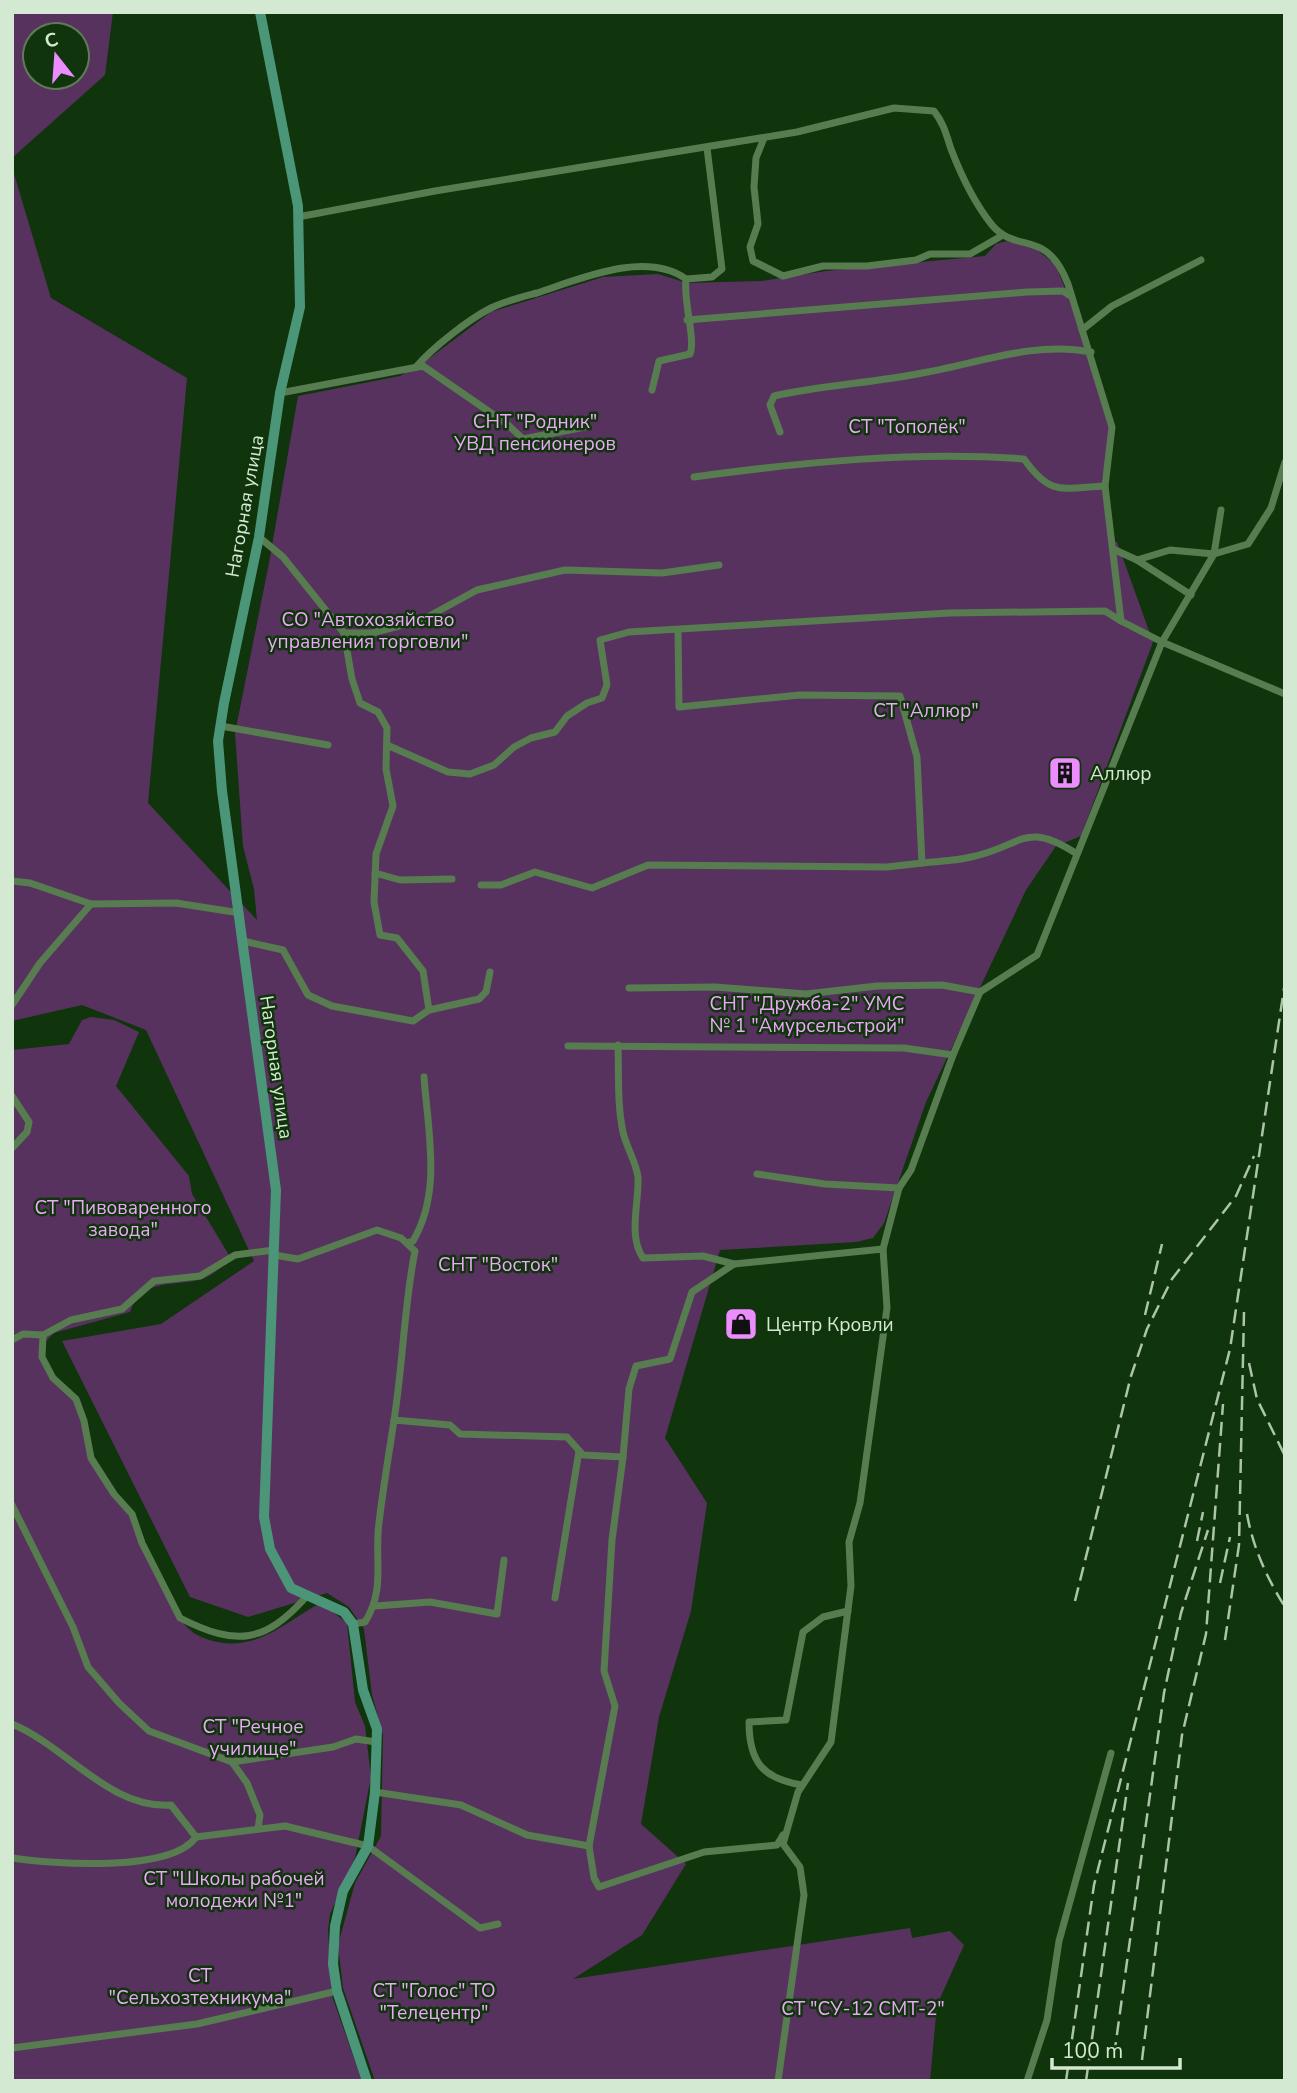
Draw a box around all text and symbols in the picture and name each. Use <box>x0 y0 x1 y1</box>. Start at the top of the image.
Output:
north arrow <box>21 21 91 91</box>
text: С <box>41 26 61 55</box>
park label: СНТ "Родник" УВД пенсионеров <box>453 409 616 457</box>
park label: СТ "Тополёк" <box>848 414 966 440</box>
street label: Нагорная улица <box>220 433 270 580</box>
park label: СО "Автохозяйство управления торговли" <box>268 607 468 655</box>
park label: СТ "Аллюр" <box>873 698 979 724</box>
building icon: Аллюр <box>1046 754 1084 792</box>
place label: Аллюр <box>1090 761 1152 787</box>
park label: СНТ "Дружба-2" УМС № 1 "Амурсельстрой" <box>709 991 905 1039</box>
street label: Нагорная улица <box>253 994 299 1140</box>
park label: СТ "Пивоваренного завода" <box>34 1195 212 1243</box>
park label: СНТ "Восток" <box>438 1252 558 1278</box>
shop icon: Центр Кровли <box>722 1305 760 1343</box>
place label: Центр Кровли <box>766 1312 894 1338</box>
park label: СТ "Речное училище" <box>202 1714 304 1762</box>
park label: СТ "Школы рабочей молодежи №1" <box>143 1866 325 1914</box>
park label: СТ "Сельхозтехникума" <box>109 1963 291 2011</box>
park label: СТ "Голос" ТО "Телецентр" <box>372 1978 496 2026</box>
park label: СТ "СУ-12 СМТ-2" <box>781 1996 945 2022</box>
scale bar <box>1052 2026 1180 2070</box>
text: 100 m <box>1062 2037 1123 2065</box>

